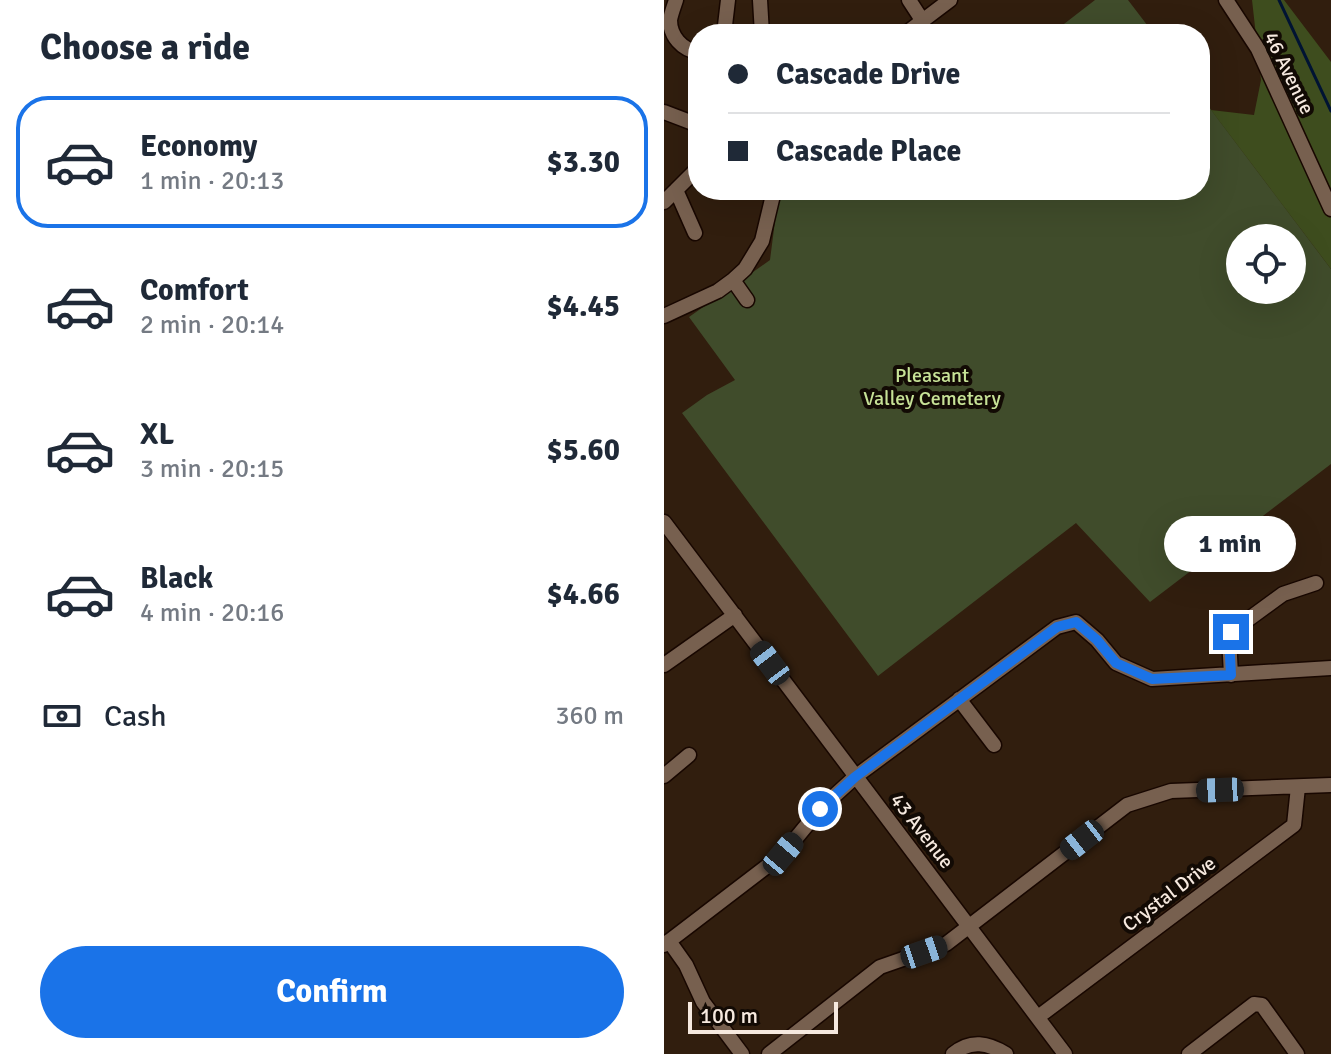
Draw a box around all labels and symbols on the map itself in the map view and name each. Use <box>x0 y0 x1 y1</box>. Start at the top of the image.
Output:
street label: 46 Avenue <box>1258 28 1320 118</box>
park label: Pleasant Valley Cemetery <box>863 363 1001 411</box>
callout: 1 min <box>1165 516 1297 572</box>
route end <box>1213 614 1249 650</box>
car <box>746 637 794 689</box>
car <box>1196 777 1244 803</box>
street label: 43 Avenue <box>885 788 959 874</box>
route start <box>802 791 838 827</box>
car <box>1056 816 1108 864</box>
car <box>758 828 808 880</box>
street label: Crystal Drive <box>1117 851 1221 937</box>
car <box>897 933 951 971</box>
scale bar <box>688 998 838 1034</box>

